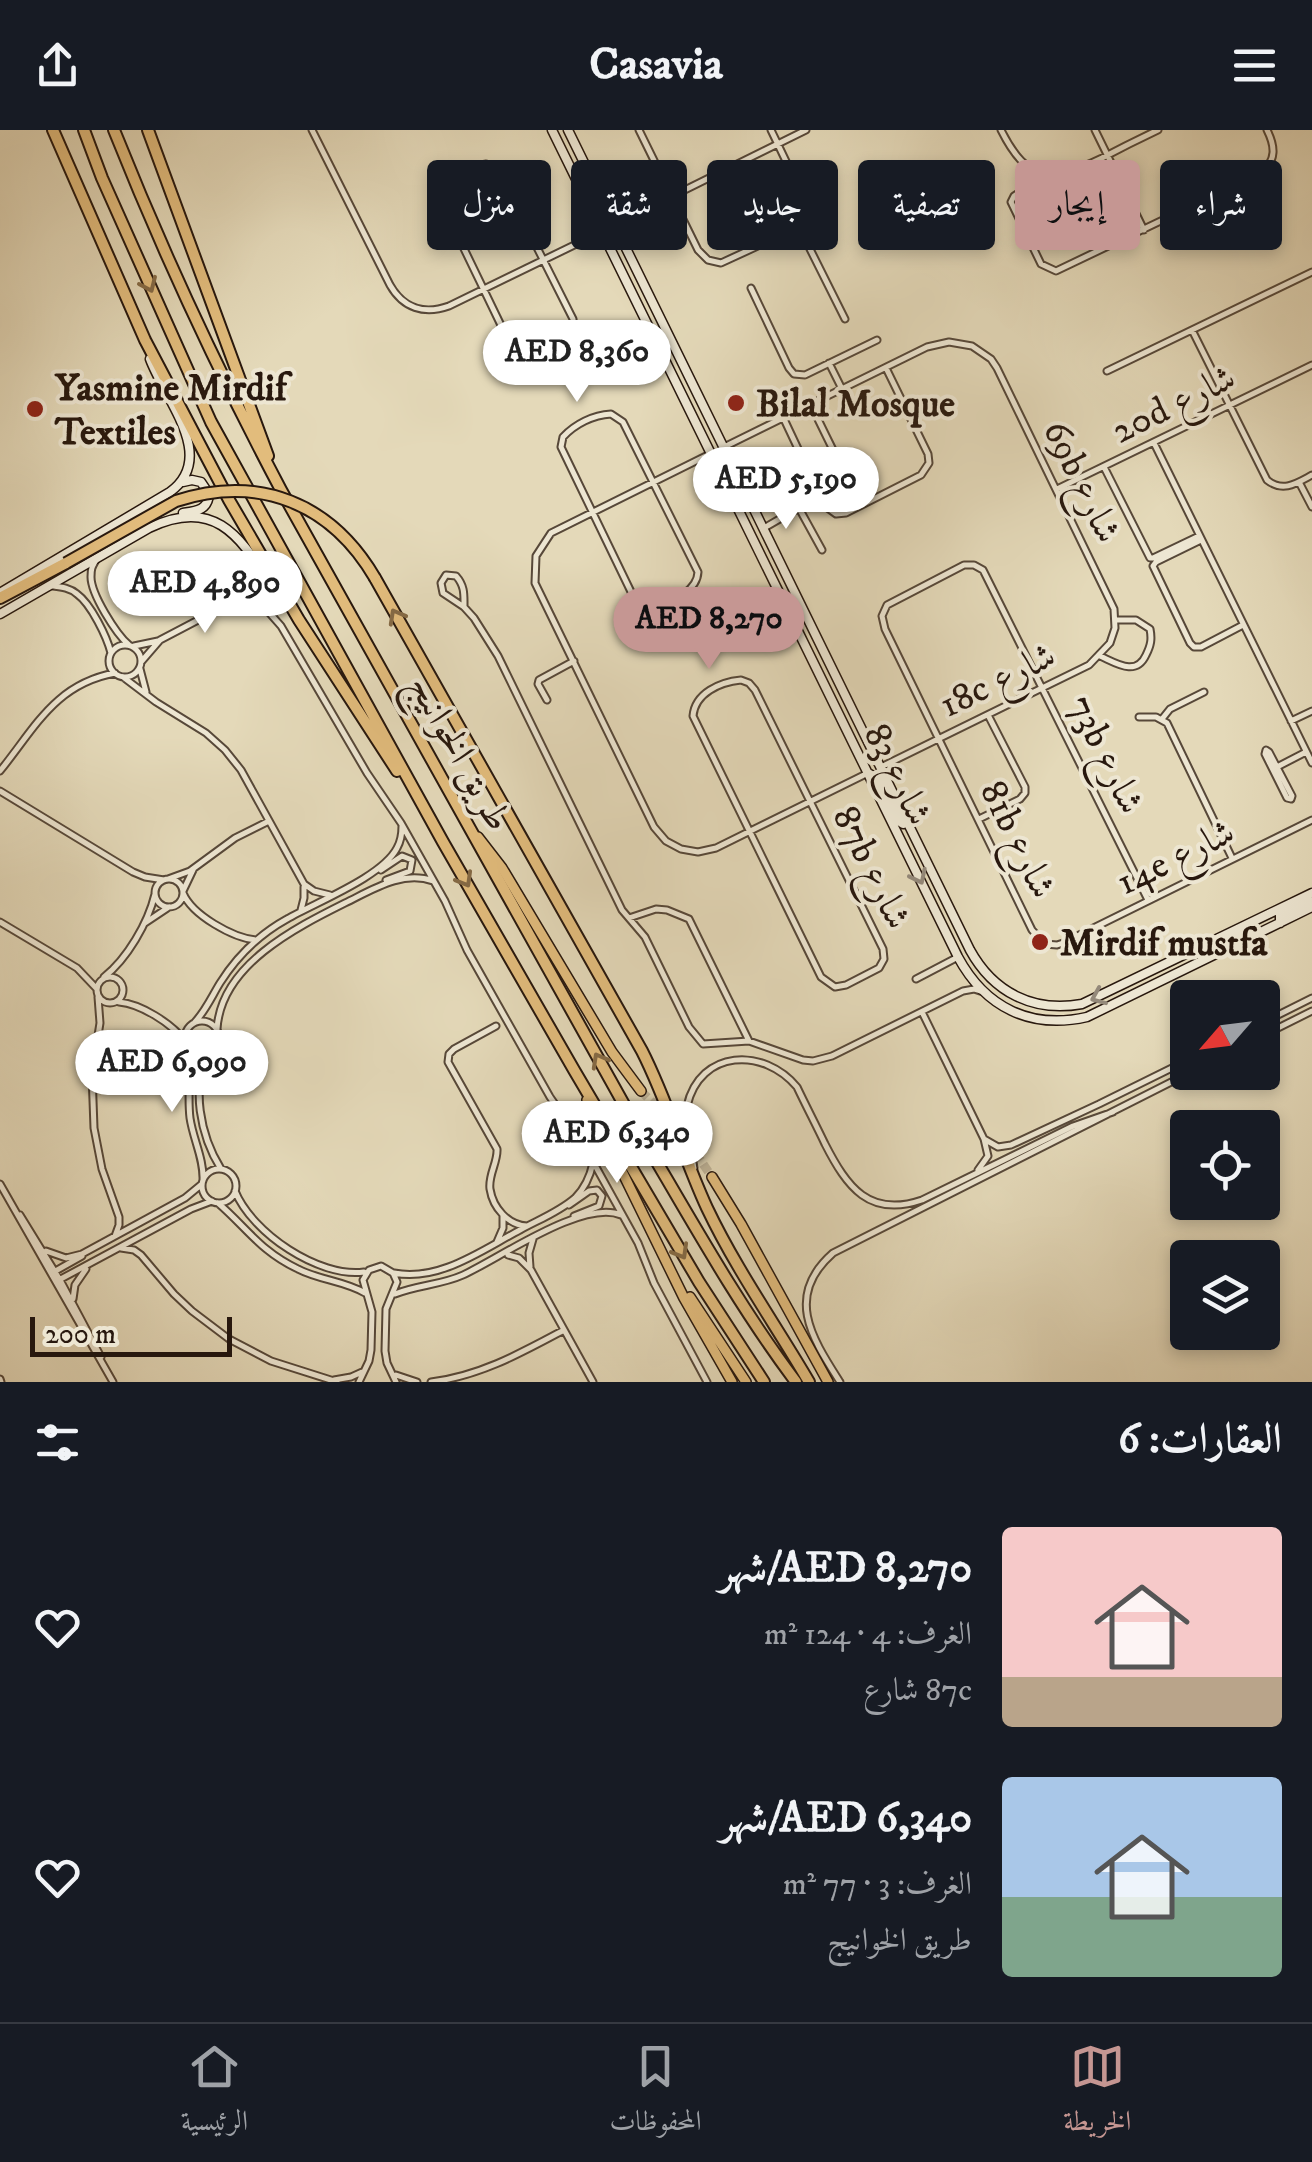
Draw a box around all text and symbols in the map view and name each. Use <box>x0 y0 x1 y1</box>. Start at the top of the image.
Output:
text: Casavia <box>589 37 723 93</box>
icon: share <box>30 38 85 93</box>
icon: menu <box>1227 38 1282 93</box>
chip: منزل <box>427 160 551 250</box>
chip: شقة <box>571 160 687 250</box>
chip: جديد <box>707 160 838 250</box>
chip: تصفية <box>858 160 995 250</box>
chip: إيجار <box>1015 160 1140 250</box>
chip: شراء <box>1160 160 1282 250</box>
one-way arrow <box>137 275 157 293</box>
pin: AED 8,360 <box>463 320 691 405</box>
text: AED 8,360 <box>505 332 649 372</box>
street label: 20d شارع <box>1104 354 1246 460</box>
place label: Yasmine Mirdif Textiles <box>54 365 293 457</box>
place label: Bilal Mosque <box>756 381 955 429</box>
marker: Bilal Mosque <box>725 392 747 414</box>
marker: Yasmine Mirdif Textiles <box>24 398 46 420</box>
street label: 69b شارع <box>1026 413 1131 553</box>
pin: AED 5,190 <box>672 447 900 532</box>
text: AED 5,190 <box>715 459 857 499</box>
pin: AED 4,890 <box>91 551 319 636</box>
text: AED 4,890 <box>130 563 280 603</box>
pin: AED 8,270 <box>595 587 823 672</box>
text: AED 8,270 <box>635 599 783 639</box>
one-way arrow <box>389 608 409 626</box>
street label: 18c شارع <box>932 632 1066 734</box>
street label: طريق الخوانيج <box>389 666 522 844</box>
street label: 73b شارع <box>1051 688 1154 824</box>
street label: شارع 83 <box>848 716 942 836</box>
street label: 81b شارع <box>964 773 1066 909</box>
street label: 87b شارع <box>816 799 921 939</box>
street label: 14e شارع <box>1109 809 1245 911</box>
one-way arrow <box>907 867 927 885</box>
one-way arrow <box>453 870 473 888</box>
place label: Mirdif mustfa <box>1060 920 1268 968</box>
marker: Mirdif mustfa <box>1029 931 1051 953</box>
north arrow <box>1170 980 1280 1090</box>
map controls <box>1170 980 1280 1350</box>
one-way arrow <box>1090 985 1108 1005</box>
pin: AED 6,090 <box>58 1030 286 1115</box>
text: AED 6,090 <box>97 1042 247 1082</box>
one-way arrow <box>592 1053 612 1071</box>
pin: AED 6,340 <box>503 1101 731 1186</box>
button: locate <box>1170 1110 1280 1220</box>
text: AED 6,340 <box>544 1113 690 1153</box>
button: layers <box>1170 1240 1280 1350</box>
one-way arrow <box>669 1241 689 1259</box>
scale bar <box>30 1312 232 1356</box>
text: 200 m <box>45 1317 116 1352</box>
text: العقارات: 6 <box>1118 1414 1282 1466</box>
icon: filters <box>30 1415 85 1470</box>
text: AED 8,270/شهر <box>719 1543 972 1595</box>
icon: home <box>1082 1567 1202 1687</box>
icon: heart <box>30 1600 85 1655</box>
text: الغرف: 4 · 124 m² <box>764 1615 972 1655</box>
text: 87c شارع <box>863 1671 972 1711</box>
text: AED 6,340/شهر <box>720 1793 972 1845</box>
icon: home <box>1082 1817 1202 1937</box>
icon: heart <box>30 1850 85 1905</box>
text: الغرف: 3 · 77 m² <box>783 1865 972 1905</box>
text: طريق الخوانيج <box>827 1921 972 1961</box>
tab: الرئيسية <box>181 2039 248 2148</box>
tab: المحفوظات <box>609 2039 702 2148</box>
tab: الخريطة <box>1063 2039 1131 2148</box>

